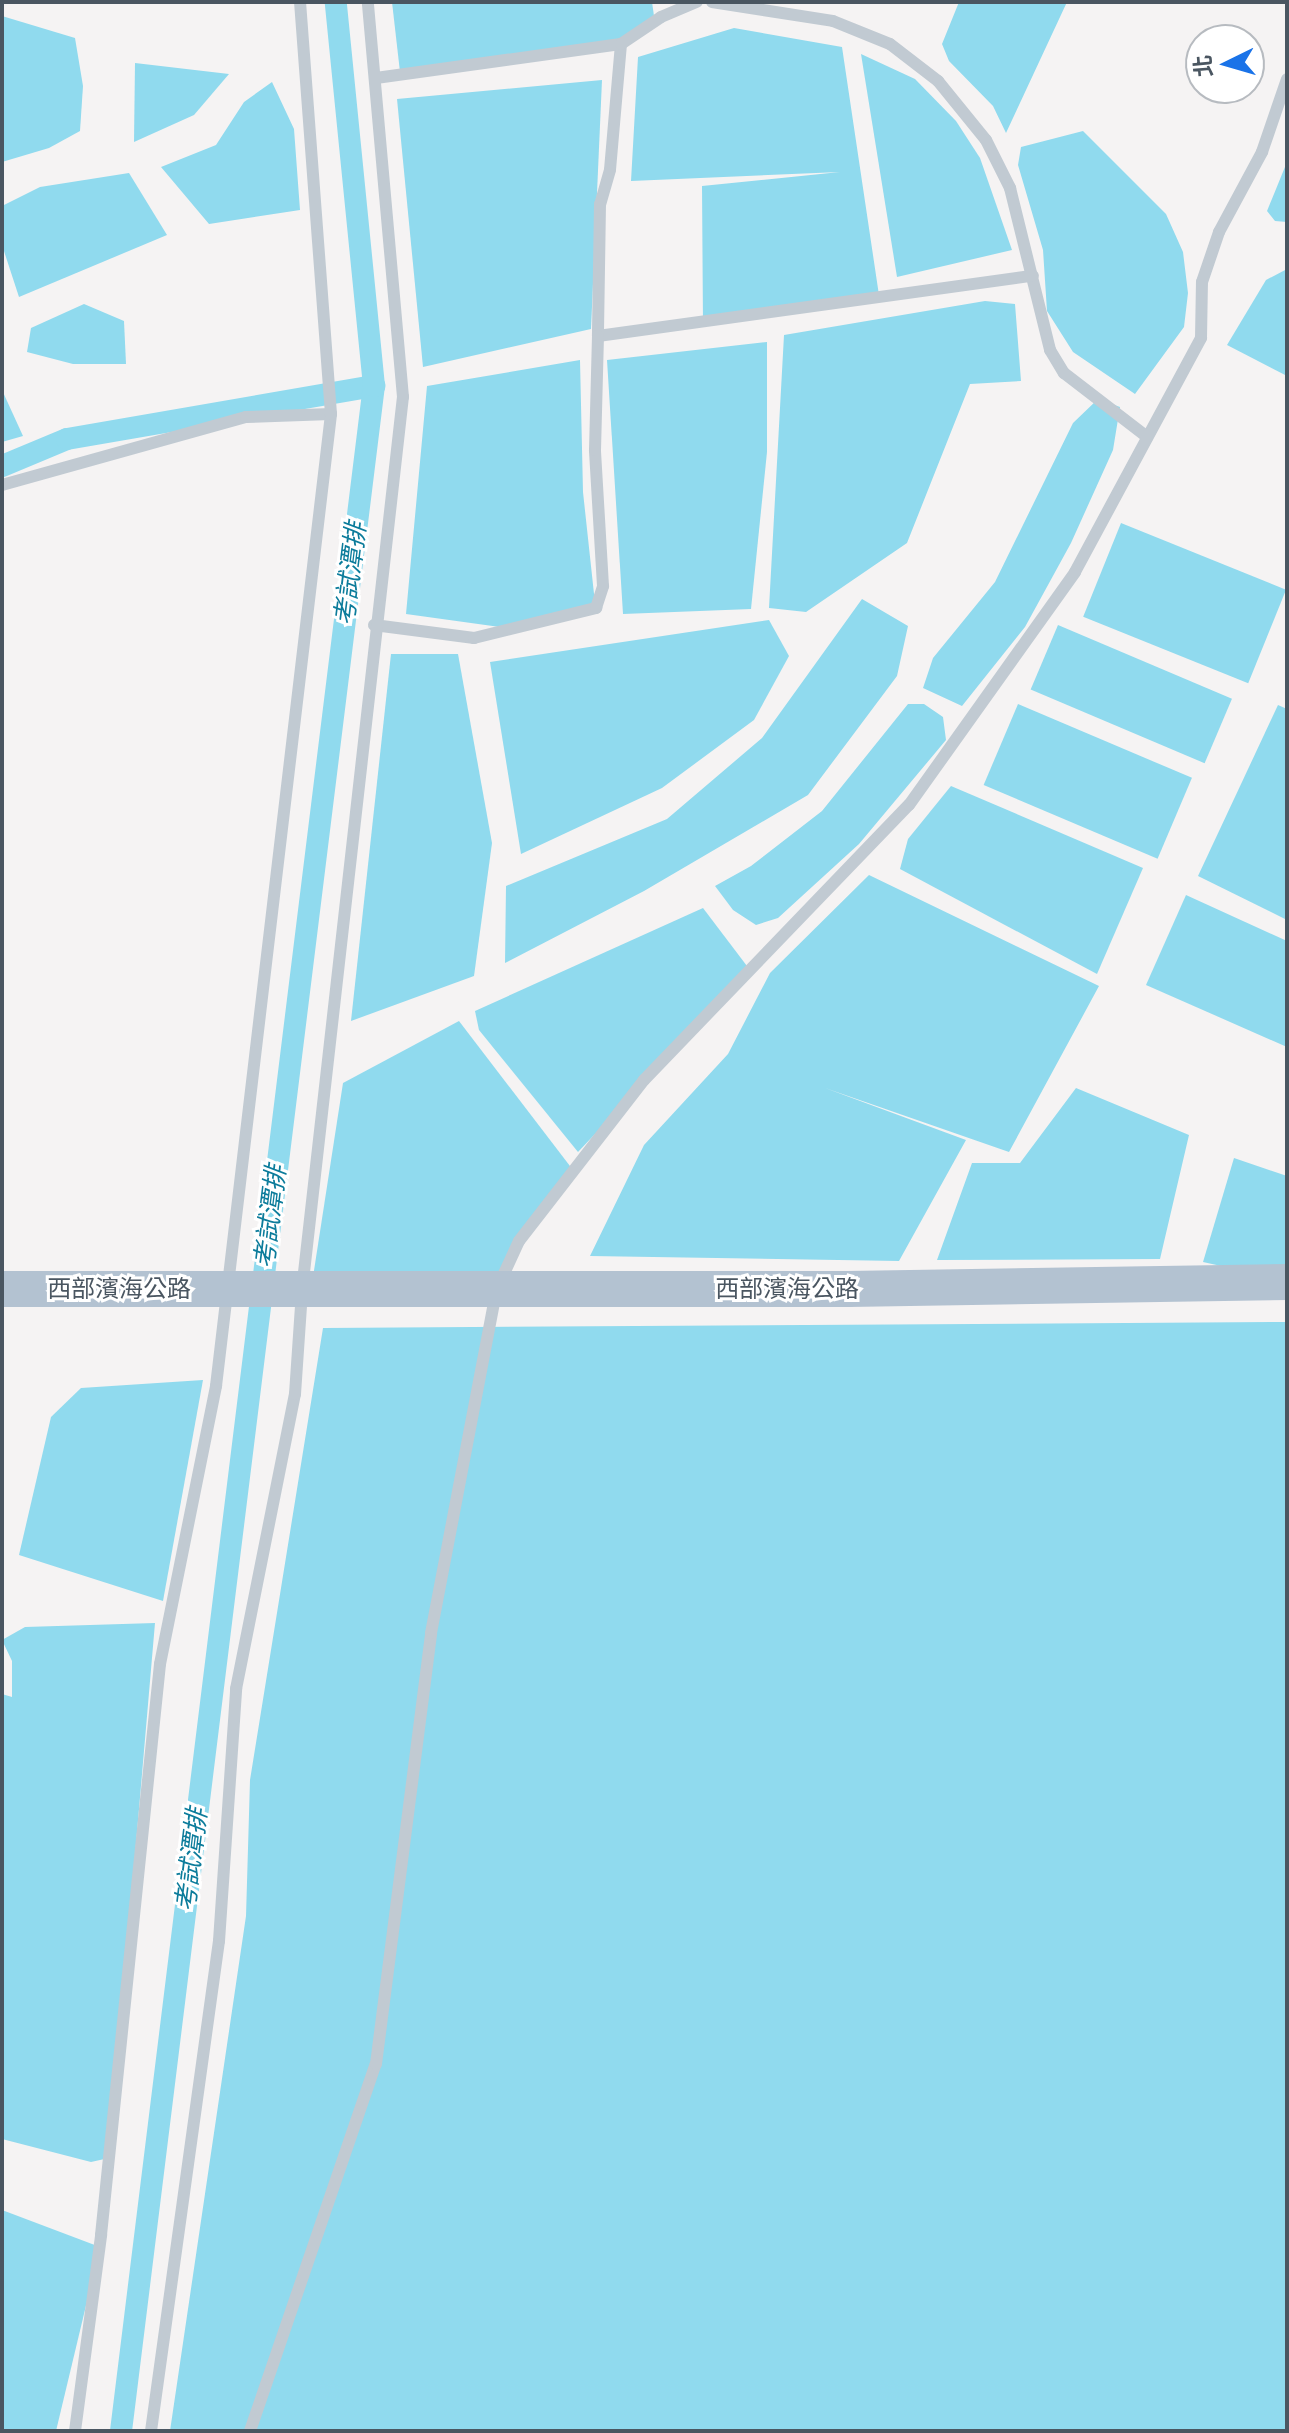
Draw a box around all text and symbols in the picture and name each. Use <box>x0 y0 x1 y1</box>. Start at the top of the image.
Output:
north arrow <box>1185 24 1265 104</box>
text: 北 <box>1189 54 1217 78</box>
water label: 考試潭排 <box>329 520 373 628</box>
water label: 考試潭排 <box>249 1163 293 1271</box>
street label: 西部濱海公路 <box>47 1275 191 1303</box>
street label: 西部濱海公路 <box>715 1275 859 1303</box>
water label: 考試潭排 <box>170 1806 214 1914</box>

